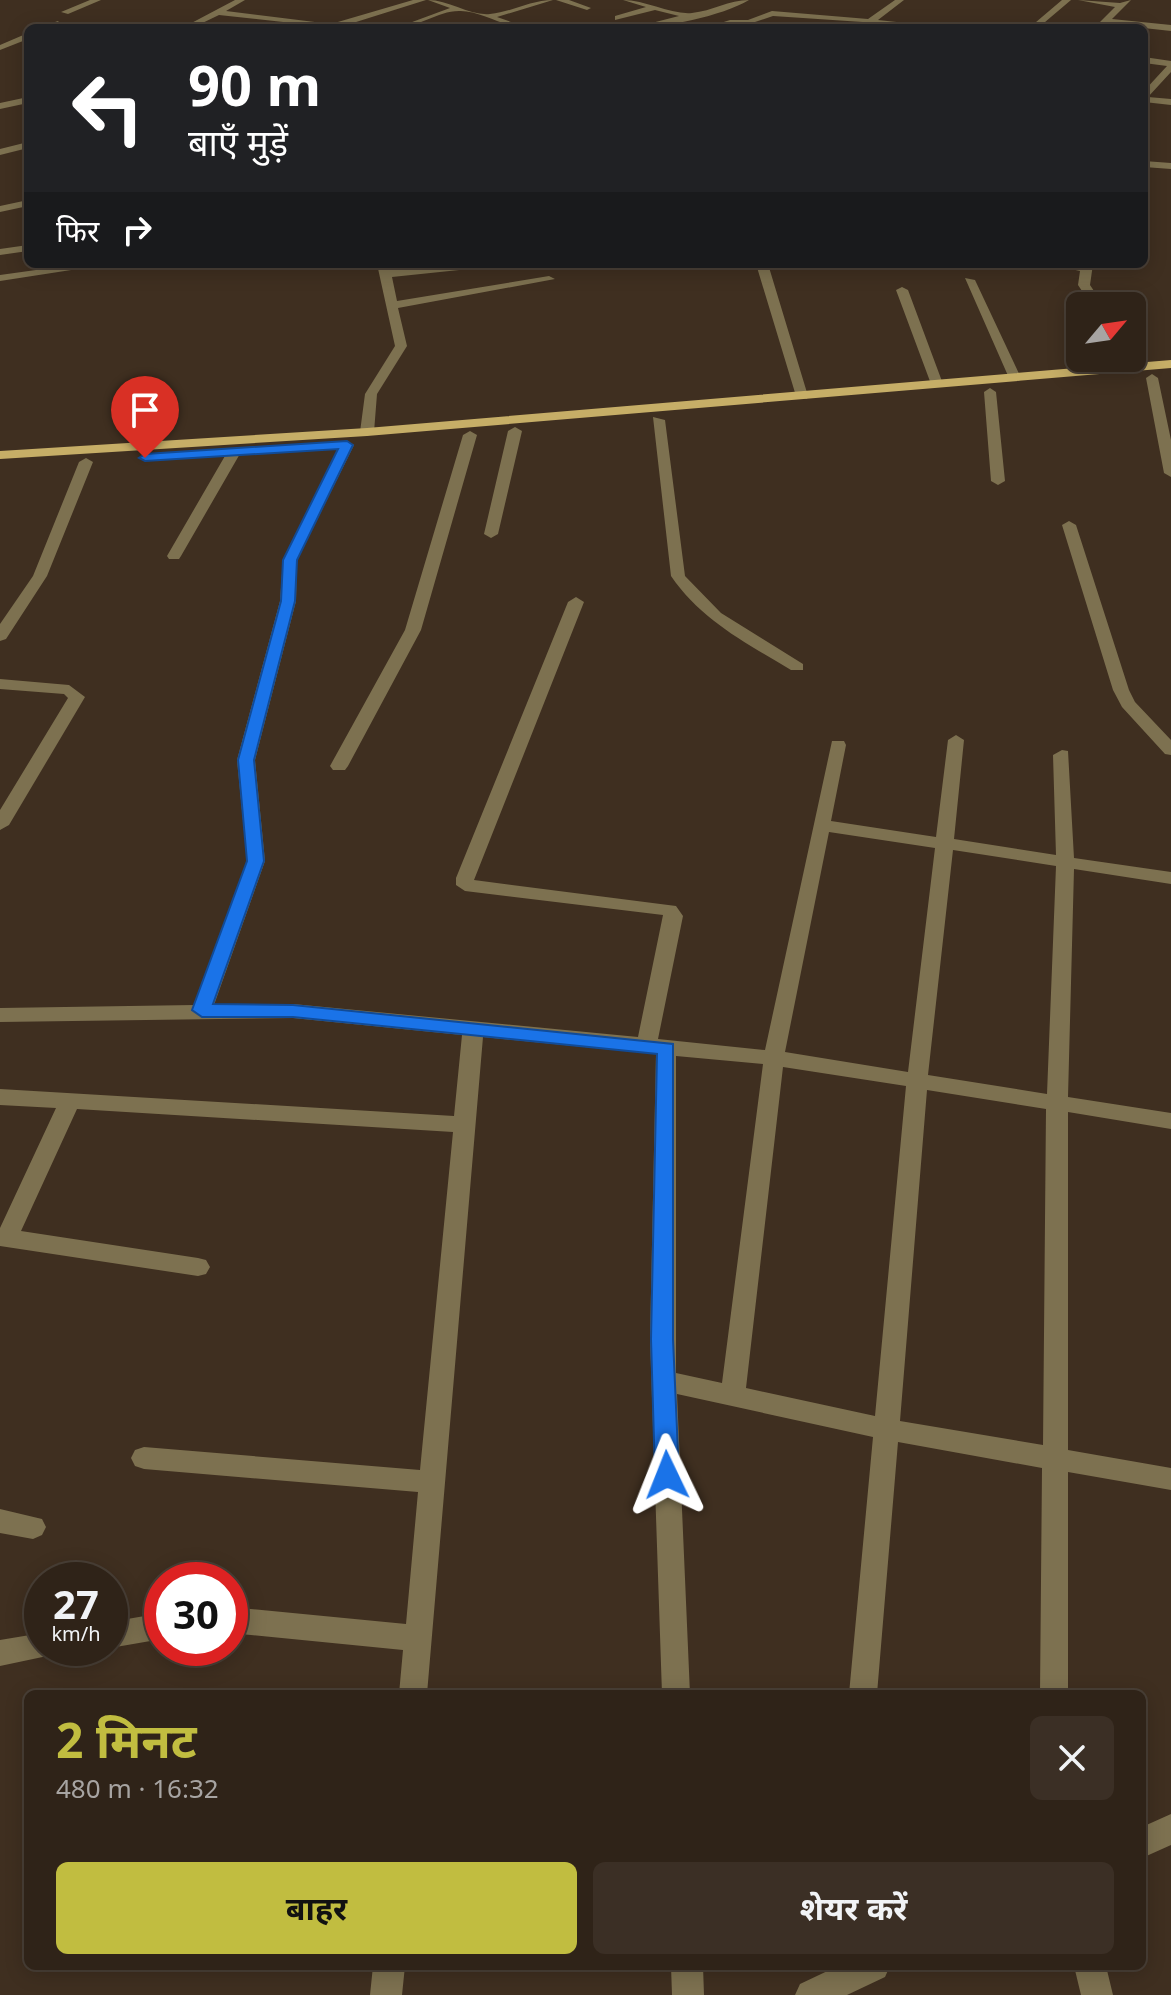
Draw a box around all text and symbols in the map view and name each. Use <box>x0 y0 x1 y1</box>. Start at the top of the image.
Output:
text: 90 m <box>188 46 321 122</box>
icon: left <box>56 56 160 160</box>
text: बाएँ मुड़ें <box>188 118 288 167</box>
icon: right <box>115 208 159 252</box>
text: फिर <box>56 210 99 251</box>
north arrow <box>1066 292 1146 372</box>
map controls <box>1066 292 1146 372</box>
pin <box>111 376 179 458</box>
icon: arrive <box>123 388 167 432</box>
position arrow <box>625 1433 709 1517</box>
speed limit sign: 30 <box>144 1562 248 1666</box>
text: 27 <box>53 1576 99 1631</box>
text: km/h <box>51 1620 101 1647</box>
text: 2 मिनट <box>56 1707 197 1772</box>
button: close <box>1030 1716 1114 1800</box>
text: 480 m · 16:32 <box>56 1770 219 1806</box>
button: बाहर <box>56 1862 577 1954</box>
button: शेयर करें <box>593 1862 1114 1954</box>

